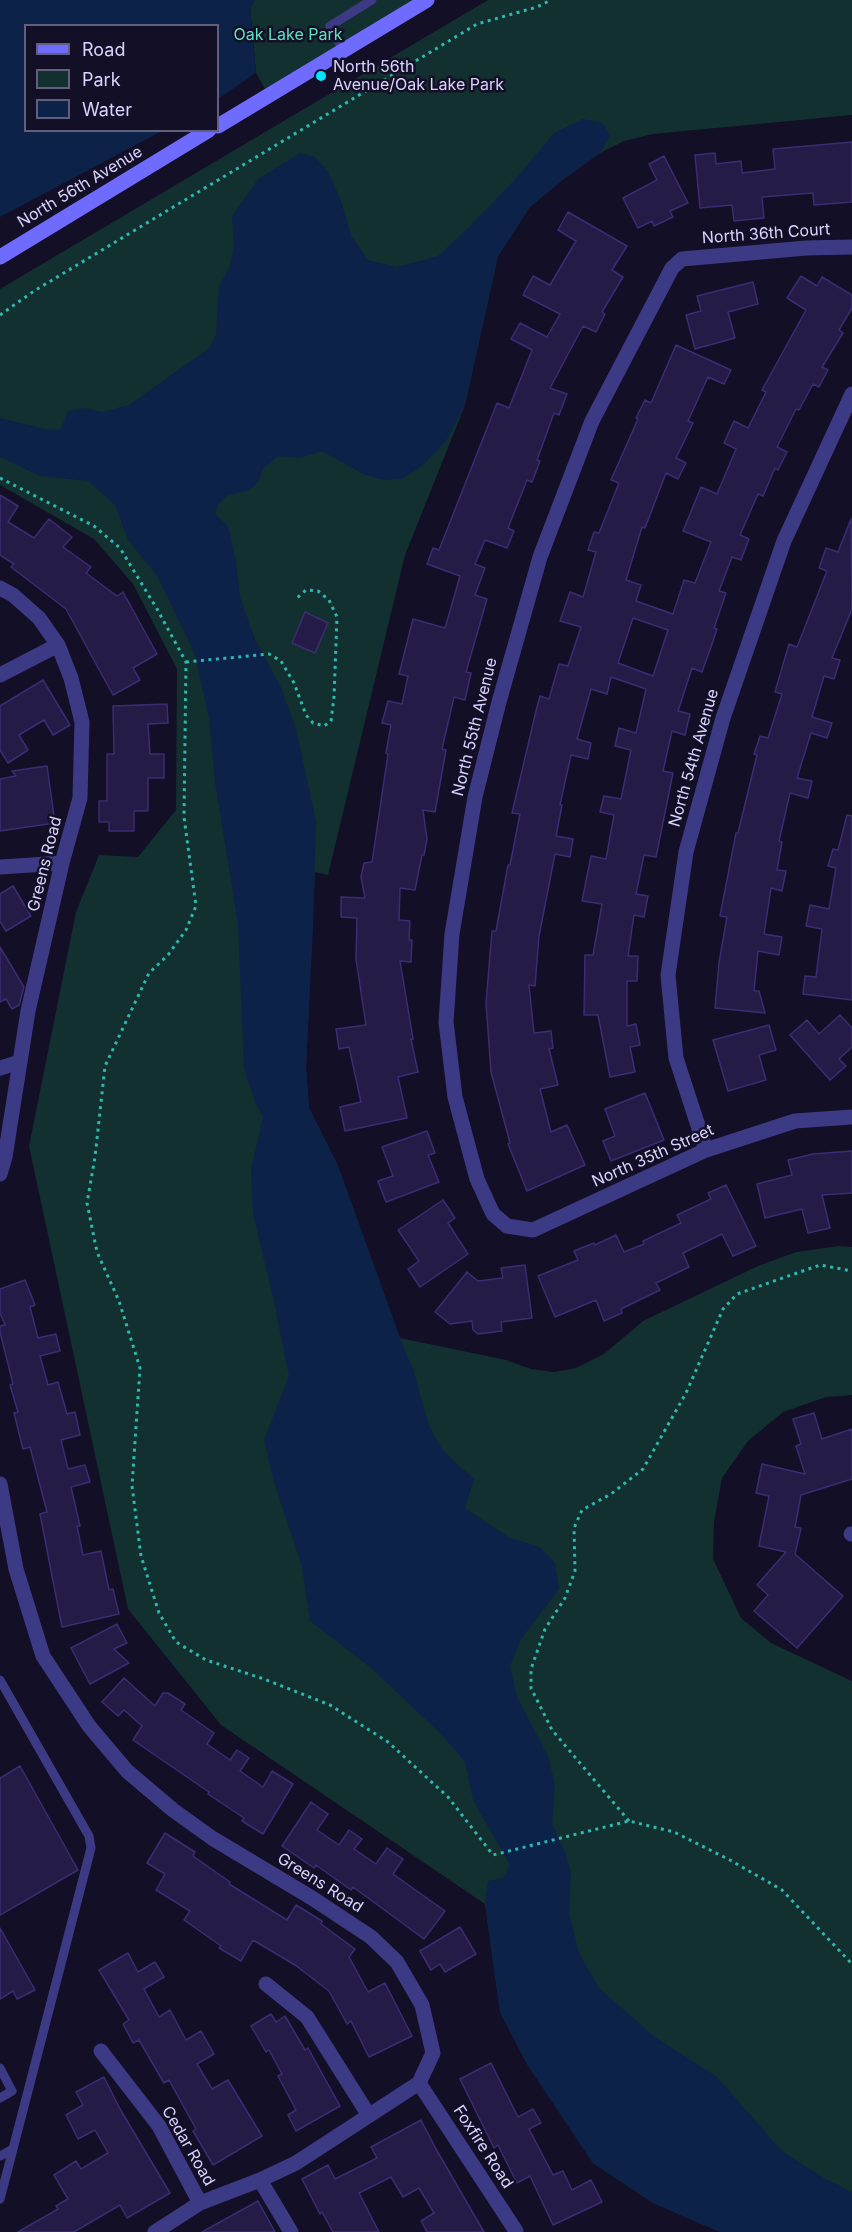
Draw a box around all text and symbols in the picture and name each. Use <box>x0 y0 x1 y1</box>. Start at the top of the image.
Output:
legend <box>24 24 219 132</box>
park label: Oak Lake Park <box>233 25 343 45</box>
text: Road <box>82 39 125 60</box>
place label: North 56th Avenue/Oak Lake Park <box>333 57 504 95</box>
text: Park <box>82 69 121 90</box>
marker: North 56th Avenue/Oak Lake Park <box>314 69 328 83</box>
text: Water <box>82 99 132 120</box>
street label: North 56th Avenue <box>14 142 146 232</box>
street label: North 36th Court <box>701 220 831 248</box>
street label: North 55th Avenue <box>449 656 501 798</box>
street label: North 54th Avenue <box>665 687 723 829</box>
street label: Greens Road <box>24 814 66 914</box>
street label: North 35th Street <box>589 1121 717 1191</box>
street label: Greens Road <box>274 1849 366 1917</box>
street label: Foxfire Road <box>449 2102 517 2192</box>
street label: Cedar Road <box>157 2103 219 2189</box>

